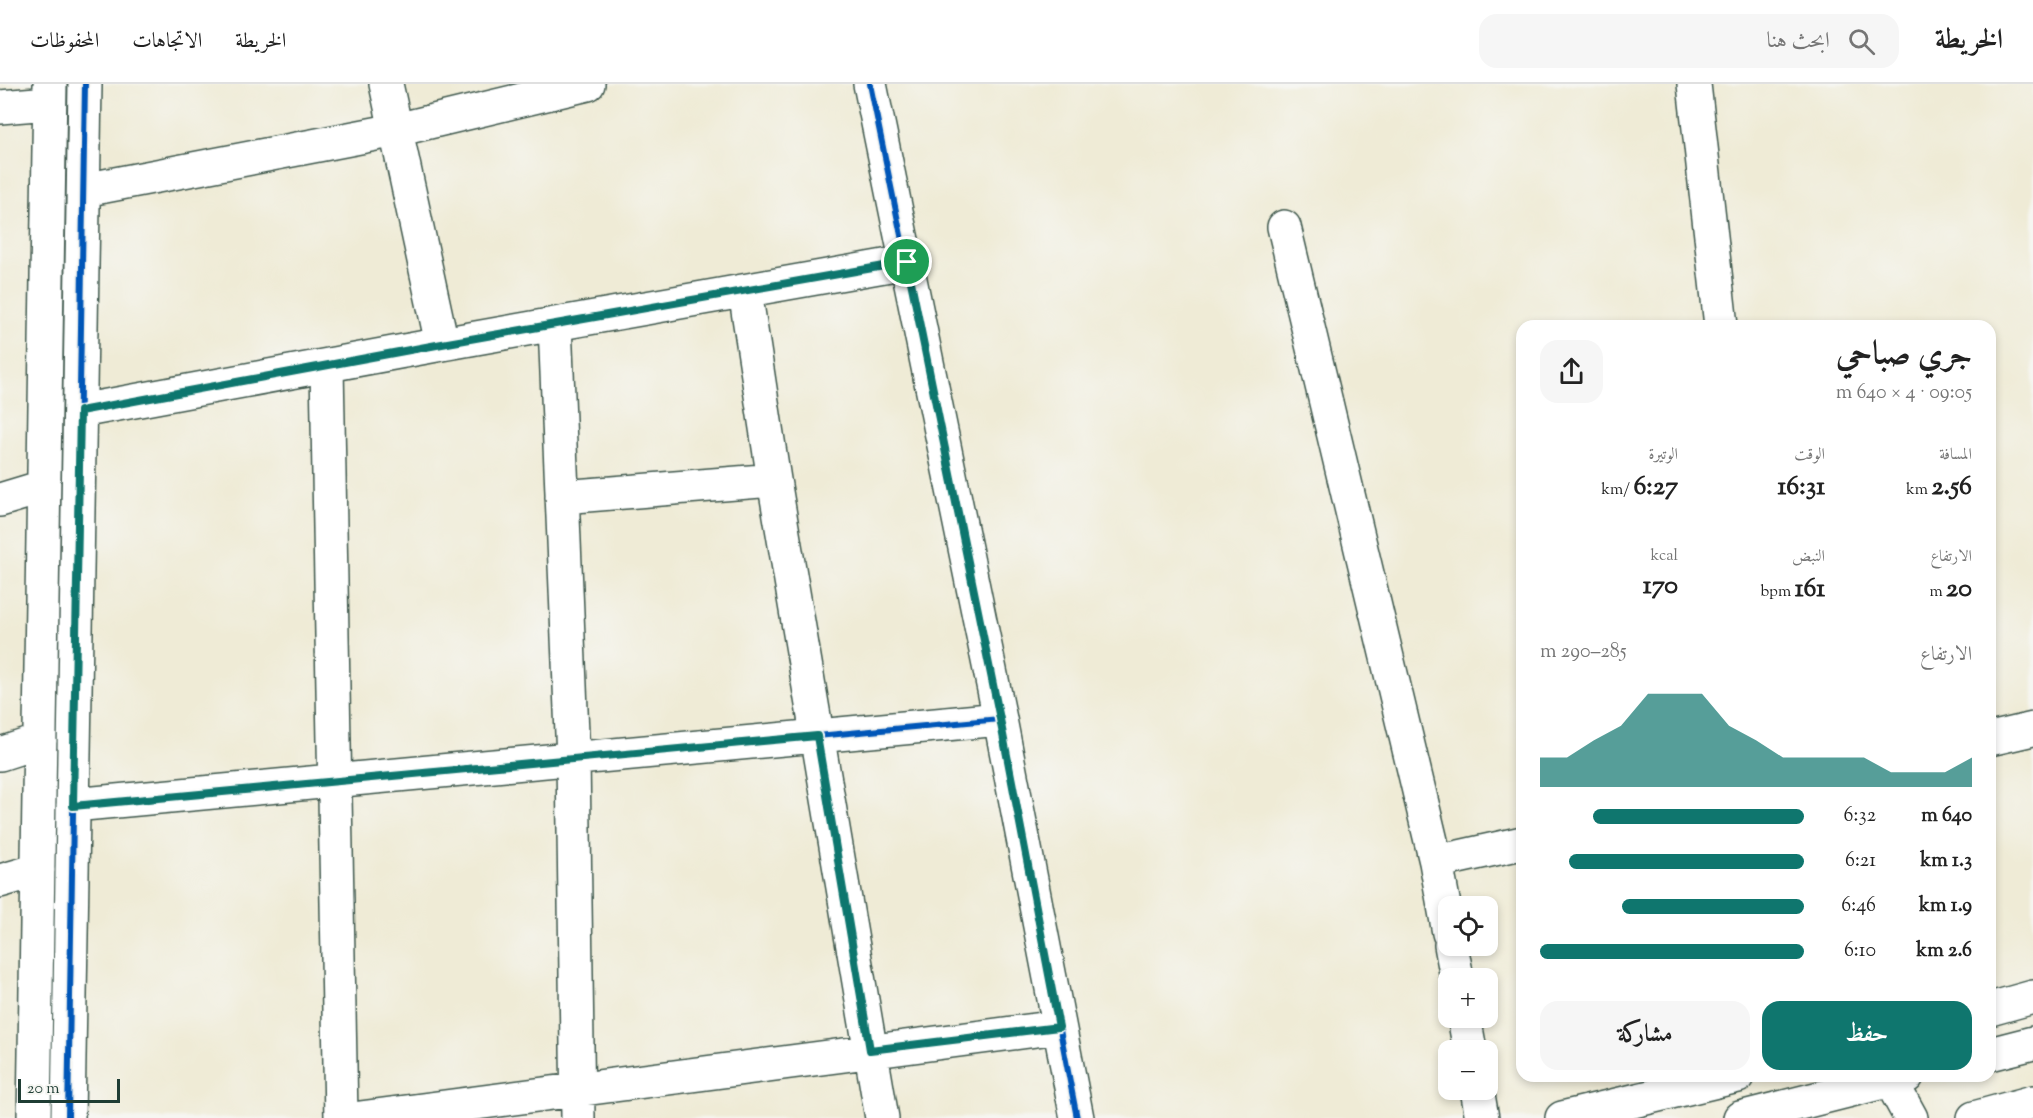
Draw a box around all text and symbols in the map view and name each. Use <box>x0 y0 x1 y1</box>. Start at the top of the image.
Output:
search box <box>1479 14 1899 68</box>
text: الخريطة <box>1935 21 2003 61</box>
icon: search <box>1845 25 1878 58</box>
text: ابحث هنا <box>1767 26 1830 58</box>
text: المحفوظات <box>30 27 99 57</box>
text: الاتجاهات <box>132 27 202 57</box>
text: الخريطة <box>235 27 286 57</box>
pin <box>881 236 932 287</box>
icon: arrive <box>890 245 923 278</box>
text: جري صباحي <box>1836 332 1972 380</box>
button: share <box>1540 340 1603 403</box>
text: 09:05 · 4 × 640 m <box>1836 379 1972 408</box>
text: الوتيرة <box>1648 444 1678 467</box>
text: الوقت <box>1794 444 1825 467</box>
text: المسافة <box>1939 444 1972 467</box>
text: 6:27 <box>1633 469 1678 506</box>
text: 16:31 <box>1777 469 1825 506</box>
text: 2.56 <box>1931 469 1972 506</box>
text: /km <box>1601 479 1633 502</box>
text: km <box>1906 479 1931 502</box>
text: kcal <box>1651 545 1678 568</box>
text: النبض <box>1792 546 1825 569</box>
text: الارتفاع <box>1930 546 1972 569</box>
text: 170 <box>1643 568 1678 605</box>
text: 161 <box>1795 571 1825 608</box>
text: 20 <box>1946 571 1972 608</box>
text: bpm <box>1761 581 1795 604</box>
text: m <box>1929 581 1946 604</box>
text: 285–290 m <box>1540 638 1627 667</box>
text: الارتفاع <box>1920 641 1972 670</box>
text: 6:32 <box>1844 802 1876 831</box>
text: 640 m <box>1921 802 1972 831</box>
text: 6:21 <box>1845 847 1876 876</box>
text: 1.3 km <box>1920 847 1972 876</box>
text: 6:46 <box>1841 892 1876 921</box>
text: 1.9 km <box>1919 892 1972 921</box>
map controls <box>1438 896 1498 1100</box>
button: locate <box>1438 896 1498 956</box>
text: 6:10 <box>1844 937 1876 966</box>
text: 2.6 km <box>1916 937 1972 966</box>
button: + <box>1438 968 1498 1028</box>
button: مشاركة <box>1540 1001 1750 1070</box>
button: حفظ <box>1762 1001 1972 1070</box>
button: − <box>1438 1040 1498 1100</box>
scale bar <box>18 1076 120 1104</box>
text: 20 m <box>27 1078 60 1101</box>

